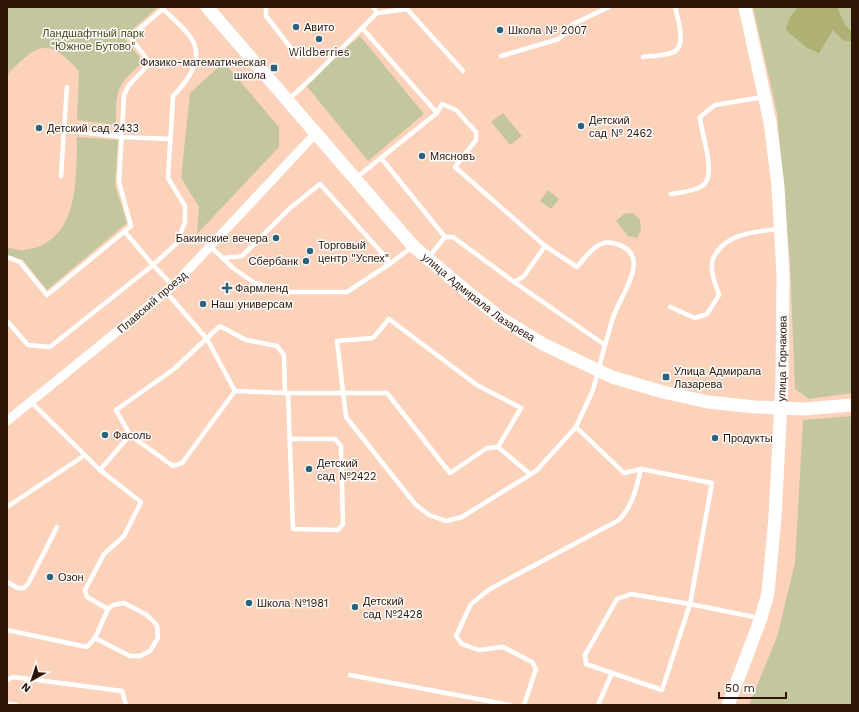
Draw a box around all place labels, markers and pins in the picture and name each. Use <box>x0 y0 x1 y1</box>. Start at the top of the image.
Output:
place label: Авито <box>304 21 334 34</box>
marker: Авито <box>291 22 301 32</box>
place label: Школа № 2007 <box>508 24 587 37</box>
marker: Школа № 2007 <box>495 25 505 35</box>
marker: Wildberries <box>314 34 324 44</box>
place label: Wildberries <box>288 46 350 59</box>
place label: Физико-математическая школа <box>140 56 267 82</box>
marker: Физико-математическая школа <box>269 63 279 73</box>
place label: Детский сад № 2462 <box>589 114 652 140</box>
marker: Детский сад № 2462 <box>576 121 586 131</box>
place label: Детский сад 2433 <box>47 122 139 135</box>
marker: Детский сад 2433 <box>34 123 44 133</box>
place label: Мясновъ <box>430 150 475 163</box>
marker: Мясновъ <box>417 151 427 161</box>
place label: Бакинские вечера <box>176 232 269 245</box>
marker: Бакинские вечера <box>271 233 281 243</box>
place label: Торговый центр "Успех" <box>318 239 389 265</box>
marker: Торговый центр "Успех" <box>305 246 315 256</box>
place label: Сбербанк <box>249 255 298 268</box>
marker: Сбербанк <box>301 256 311 266</box>
place label: Фармленд <box>235 282 289 295</box>
marker: Фармленд <box>222 283 232 293</box>
place label: Наш универсам <box>211 298 293 311</box>
marker: Наш универсам <box>198 299 208 309</box>
place label: Улица Адмирала Лазарева <box>674 365 762 391</box>
marker: Улица Адмирала Лазарева <box>661 372 671 382</box>
place label: Фасоль <box>113 429 151 442</box>
marker: Фасоль <box>100 430 110 440</box>
place label: Продукты <box>723 432 773 445</box>
marker: Продукты <box>710 433 720 443</box>
place label: Детский сад №2422 <box>317 457 376 483</box>
marker: Детский сад №2422 <box>304 464 314 474</box>
place label: Озон <box>58 571 84 584</box>
marker: Озон <box>45 572 55 582</box>
place label: Детский сад №2428 <box>363 595 423 621</box>
place label: Школа №1981 <box>257 597 328 610</box>
marker: Школа №1981 <box>244 598 254 608</box>
marker: Детский сад №2428 <box>350 602 360 612</box>

